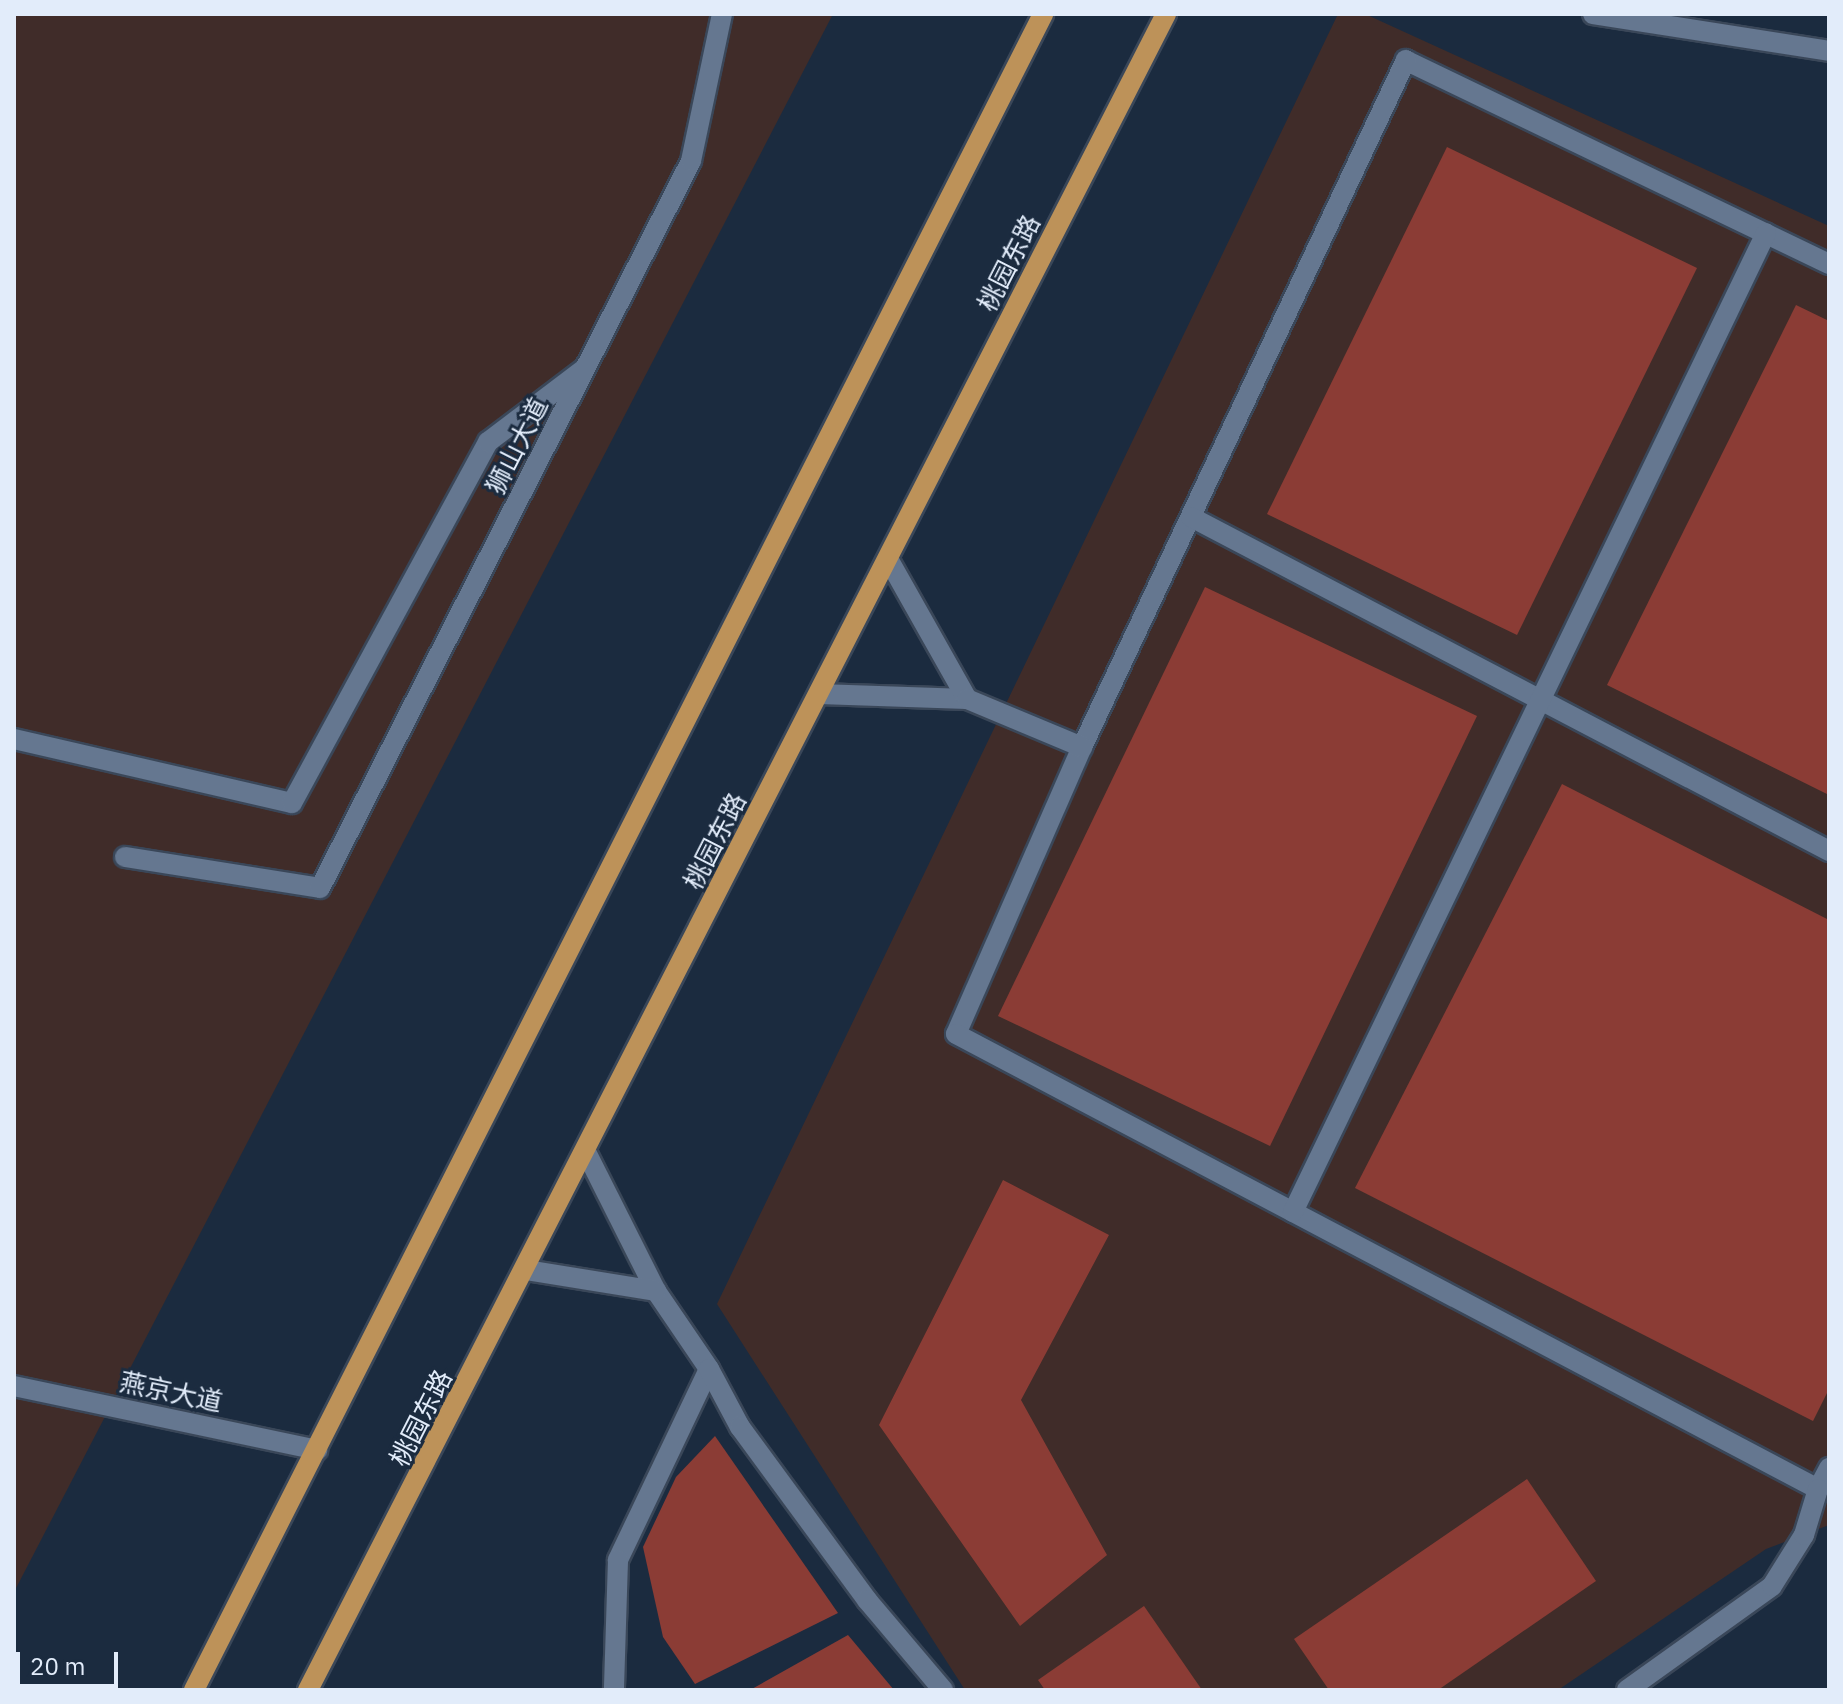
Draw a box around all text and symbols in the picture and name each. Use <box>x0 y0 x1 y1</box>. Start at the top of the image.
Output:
street label: 桃园东路 <box>971 210 1047 316</box>
street label: 狮山大道 <box>479 393 555 499</box>
street label: 桃园东路 <box>677 788 753 894</box>
street label: 桃园东路 <box>383 1365 459 1471</box>
street label: 燕京大道 <box>117 1366 225 1418</box>
scale bar <box>20 1636 122 1686</box>
text: 20 m <box>30 1650 85 1682</box>

